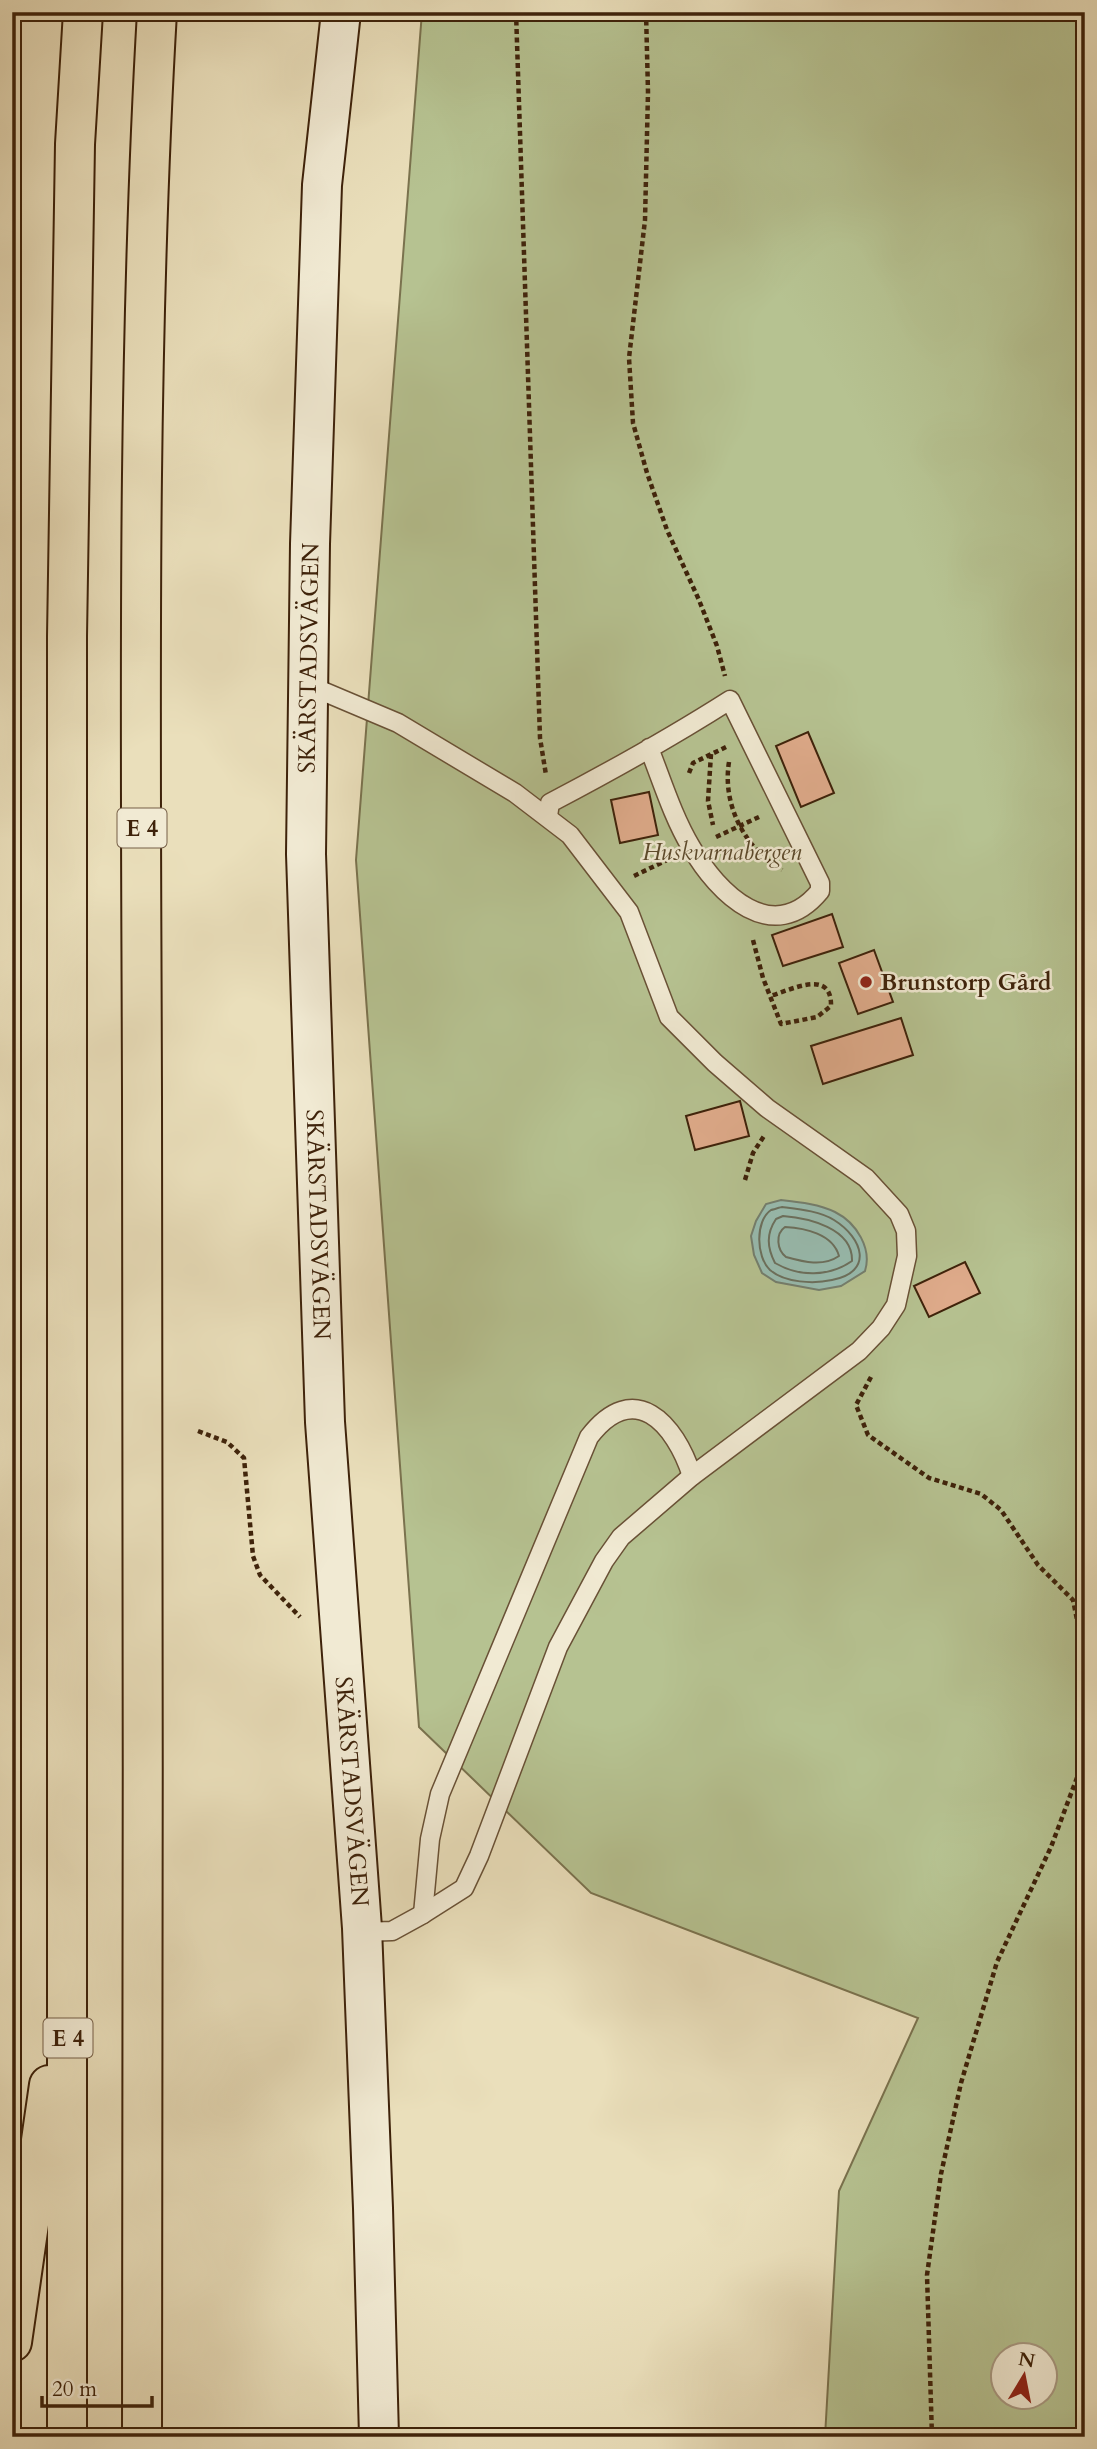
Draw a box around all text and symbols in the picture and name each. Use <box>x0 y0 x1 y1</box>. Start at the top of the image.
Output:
street label: SKÄRSTADSVÄGEN <box>290 542 328 774</box>
road number: E 4 <box>118 808 166 848</box>
park label: Huskvarnabergen <box>642 836 802 869</box>
place label: Brunstorp Gård <box>880 966 1052 999</box>
marker: Brunstorp Gård <box>858 974 874 990</box>
street label: SKÄRSTADSVÄGEN <box>298 1109 339 1341</box>
street label: SKÄRSTADSVÄGEN <box>327 1675 377 1908</box>
road number: E 4 <box>43 2019 92 2058</box>
north arrow <box>988 2340 1058 2410</box>
text: N <box>1016 2346 1038 2375</box>
scale bar <box>42 2365 152 2409</box>
text: 20 m <box>52 2375 97 2404</box>

